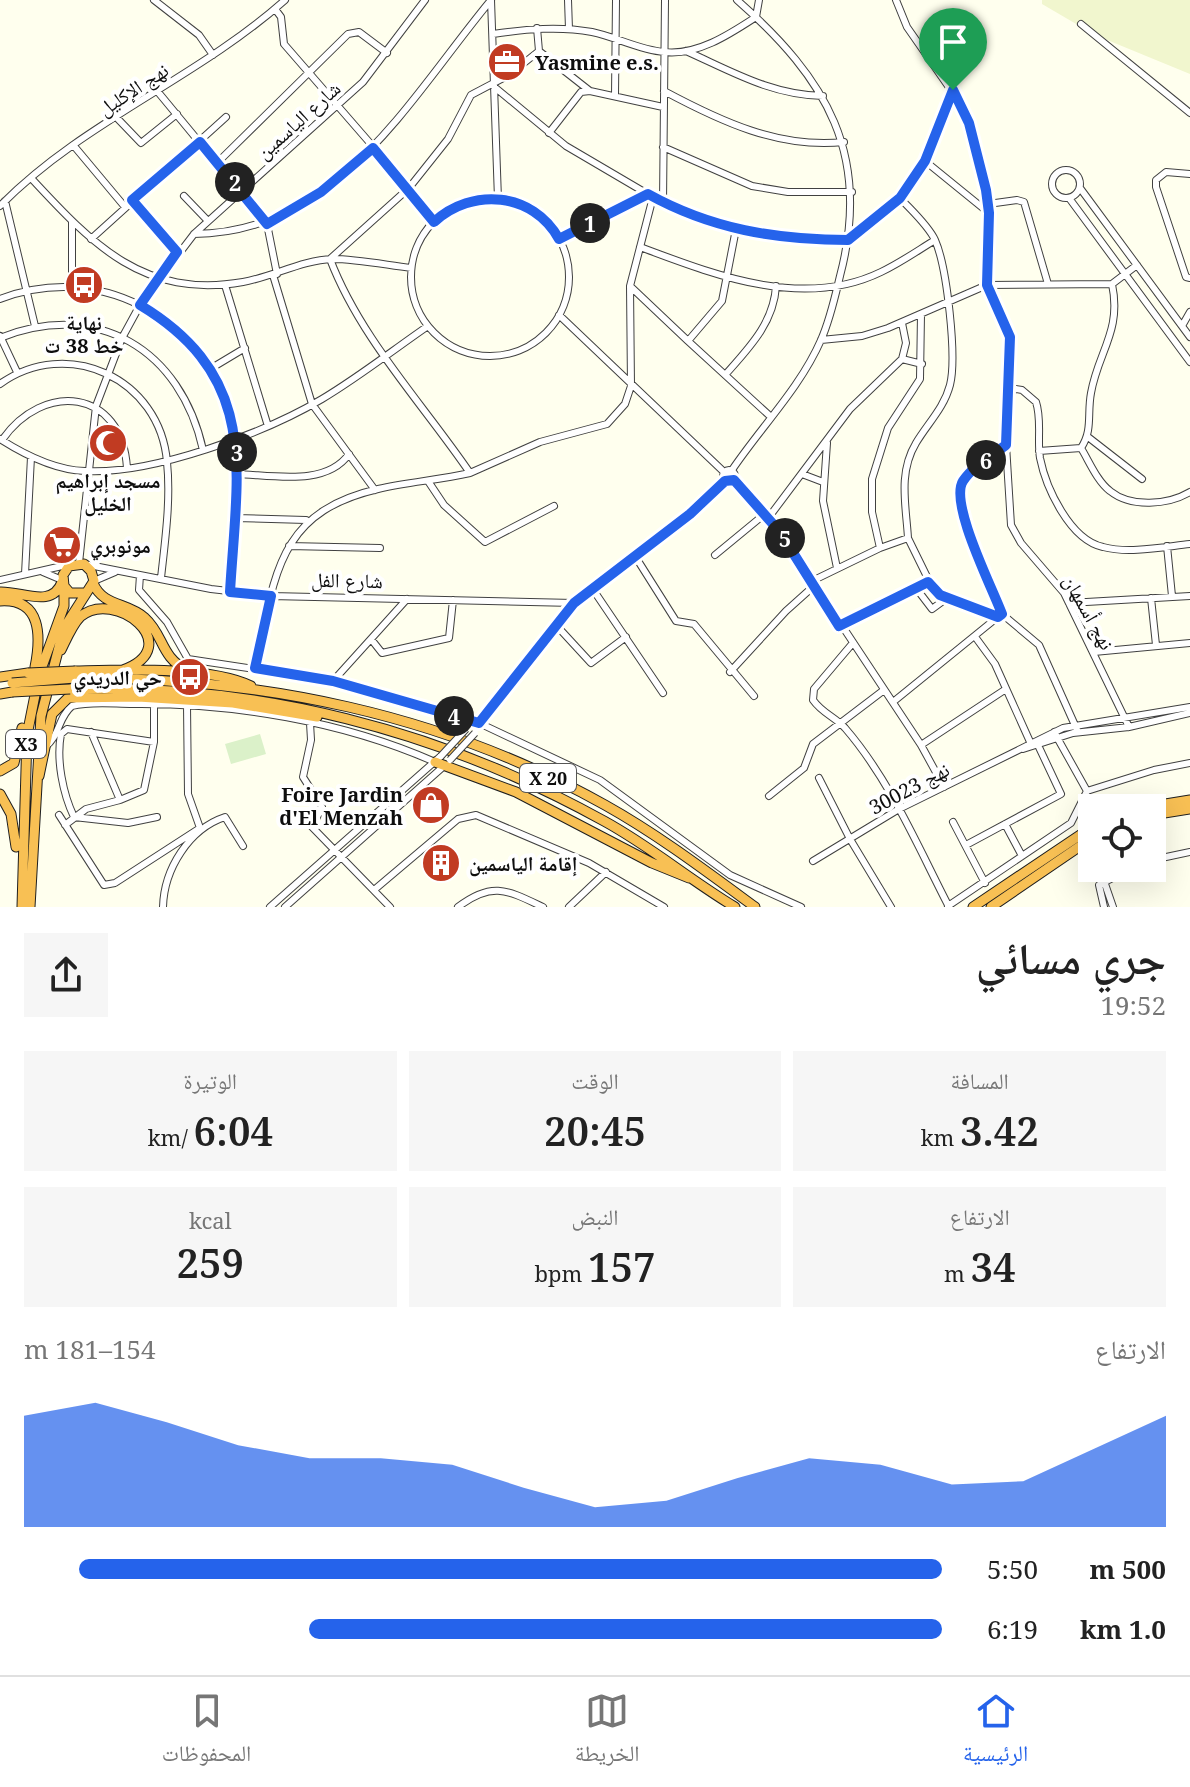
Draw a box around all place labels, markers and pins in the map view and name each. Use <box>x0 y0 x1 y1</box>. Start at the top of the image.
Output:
pin <box>919 8 987 90</box>
office icon: Yasmine e.s. <box>486 41 528 83</box>
place label: Yasmine e.s. <box>535 49 659 76</box>
pin: 2 <box>215 162 255 202</box>
pin: 1 <box>570 203 610 243</box>
bus stop icon: نهاية خط 38 ت <box>63 264 105 306</box>
place label: نهاية خط 38 ت <box>45 309 123 359</box>
mosque icon: مسجد إبراهيم الخليل <box>87 422 129 464</box>
pin: 3 <box>217 432 257 472</box>
pin: 6 <box>966 440 1006 480</box>
place label: مسجد إبراهيم الخليل <box>56 467 160 517</box>
pin: 5 <box>765 518 805 558</box>
supermarket icon: مونوبري <box>41 524 83 566</box>
place label: مونوبري <box>90 532 151 561</box>
bus stop icon: حي الدريدي <box>169 656 211 698</box>
place label: حي الدريدي <box>73 664 162 693</box>
pin: 4 <box>434 696 474 736</box>
place label: Foire Jardin d'El Menzah <box>279 781 403 831</box>
shop icon: Foire Jardin d'El Menzah <box>410 784 452 826</box>
building icon: إقامة الياسمين <box>420 842 462 884</box>
place label: إقامة الياسمين <box>469 850 577 877</box>

